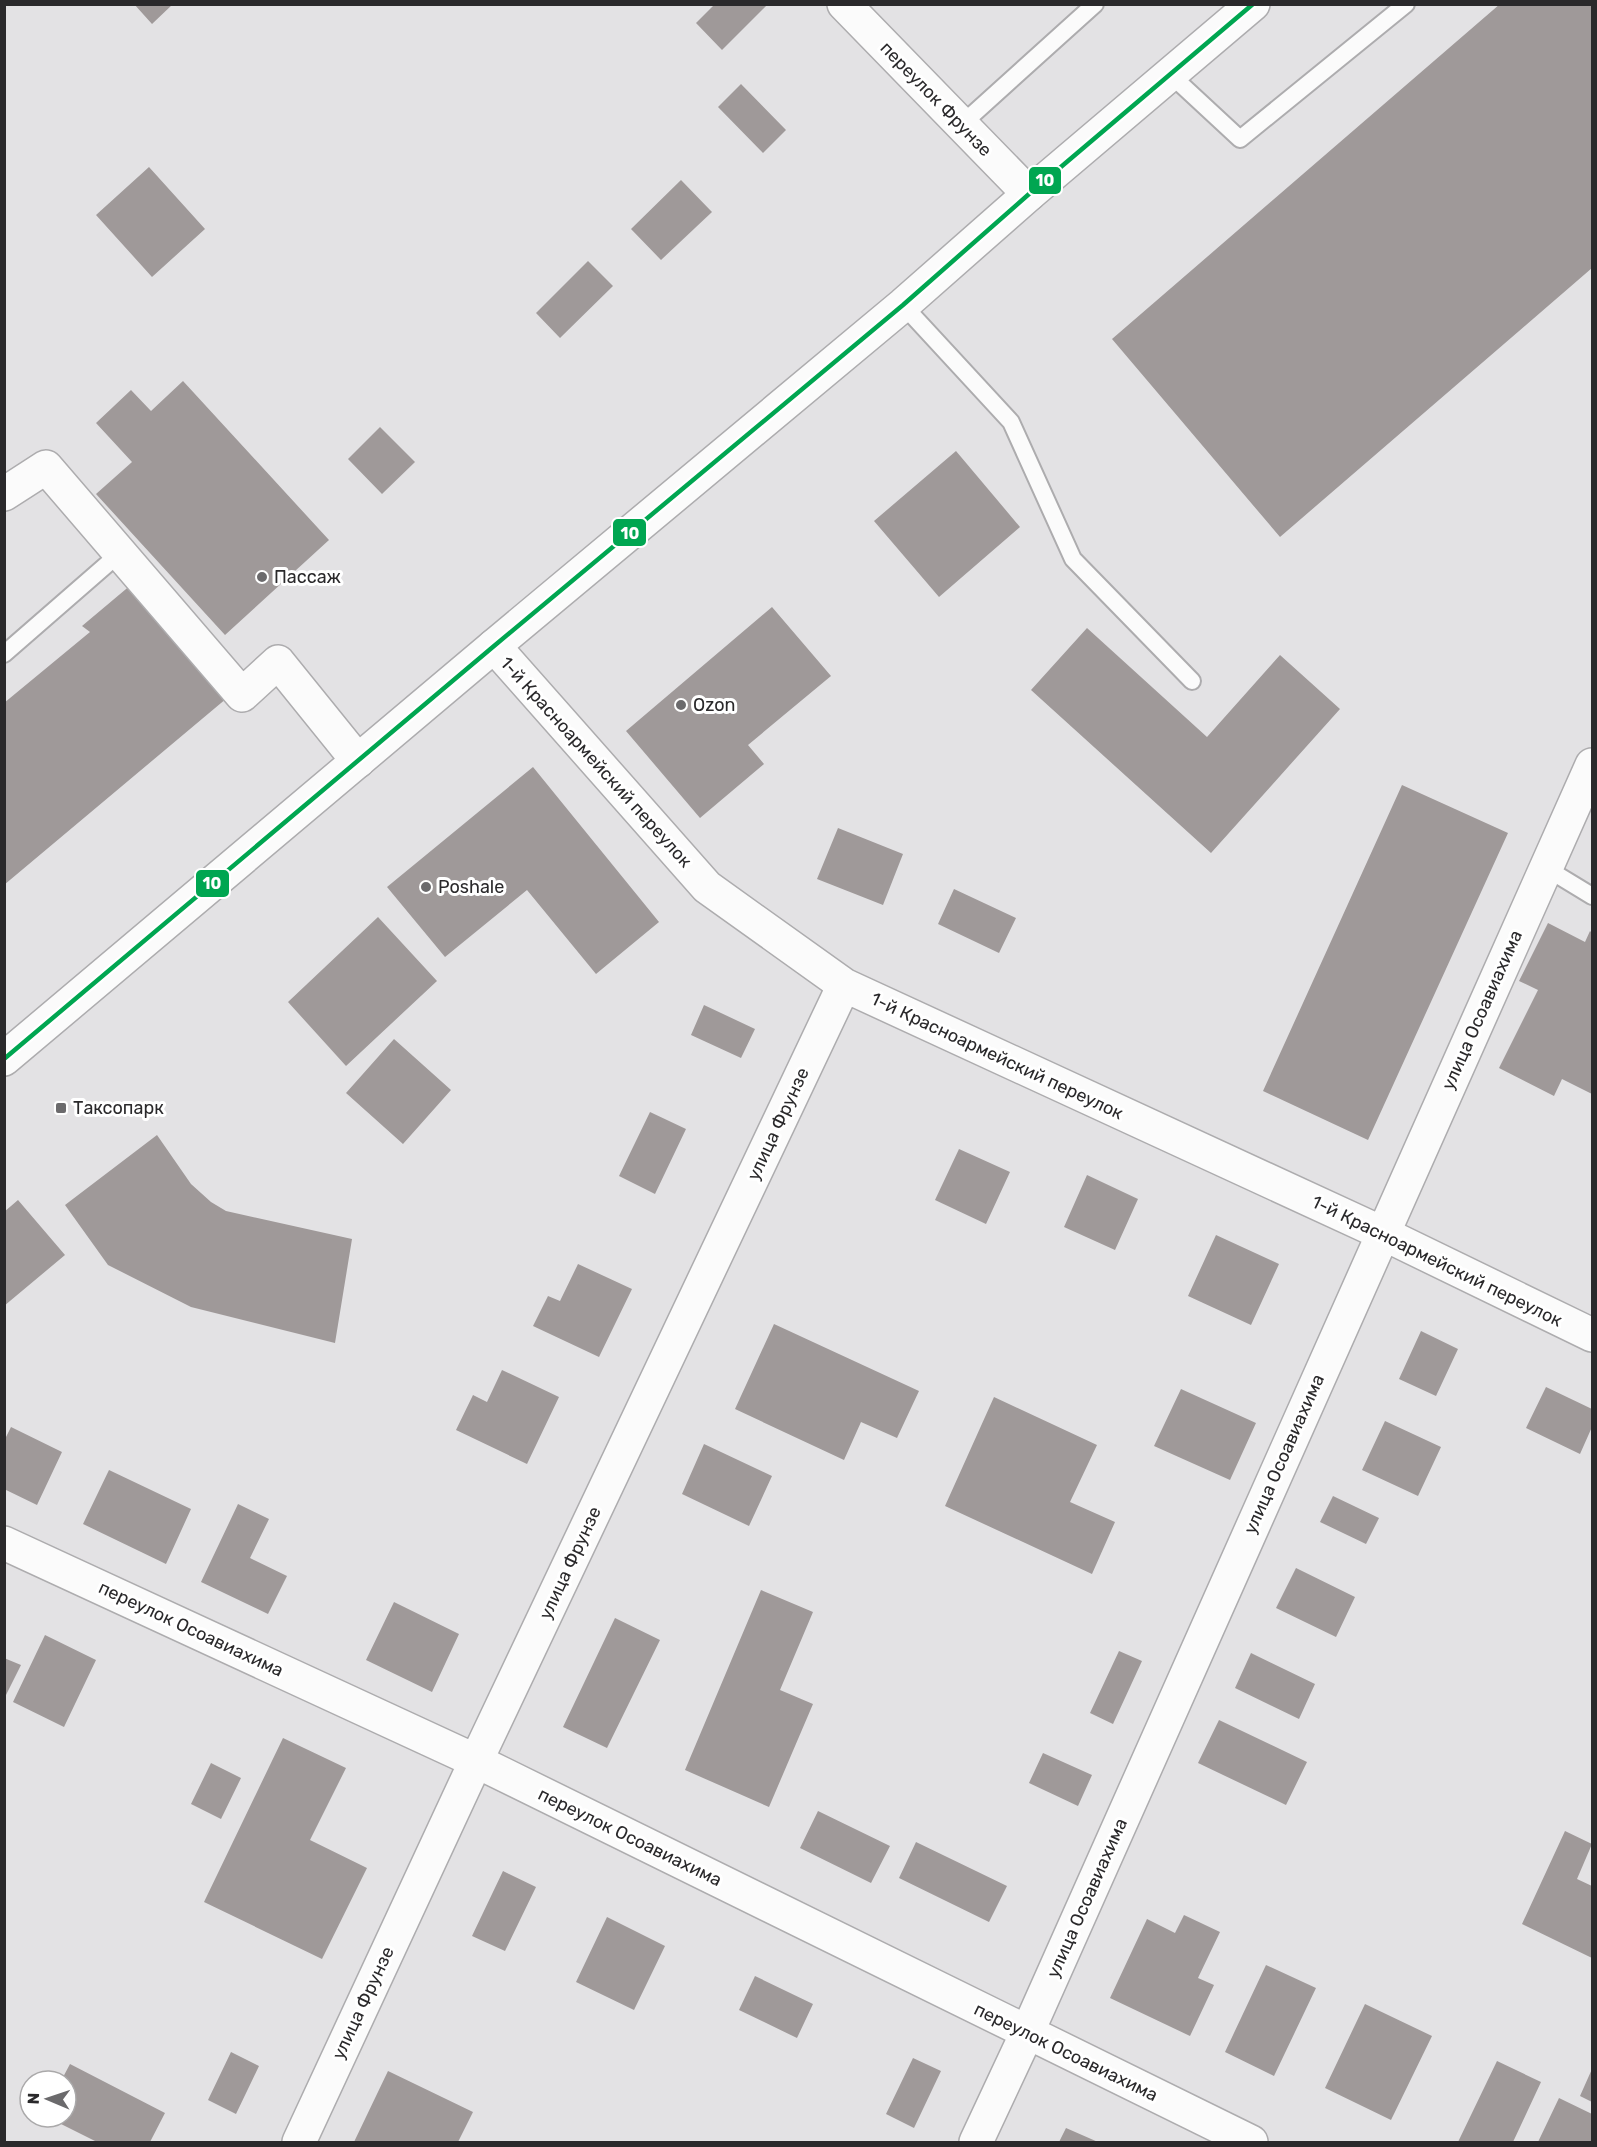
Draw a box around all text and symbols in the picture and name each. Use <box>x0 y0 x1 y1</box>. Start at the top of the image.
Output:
street label: переулок Фрунзе <box>876 37 996 161</box>
line badge: 10 <box>1028 166 1062 195</box>
text: 10 <box>1036 171 1055 190</box>
line badge: 10 <box>612 518 647 547</box>
text: 10 <box>621 524 640 543</box>
place label: Пассаж <box>274 566 341 588</box>
marker: Пассаж <box>255 570 269 584</box>
street label: 1-й Красноармейский переулок <box>495 652 697 872</box>
place label: Ozon <box>693 694 735 716</box>
marker: Ozon <box>674 698 688 712</box>
line badge: 10 <box>195 869 230 898</box>
text: 10 <box>203 874 222 893</box>
place label: Poshale <box>438 876 504 898</box>
marker: Poshale <box>419 880 433 894</box>
street label: улица Осоавиахима <box>1437 927 1527 1093</box>
street label: 1-й Красноармейский переулок <box>867 988 1127 1124</box>
street label: улица Фрунзе <box>742 1064 814 1184</box>
place label: Таксопарк <box>73 1097 164 1119</box>
marker: Таксопарк <box>54 1101 68 1115</box>
street label: 1-й Красноармейский переулок <box>1308 1191 1566 1332</box>
street label: улица Осоавиахима <box>1239 1371 1329 1537</box>
street label: улица Фрунзе <box>534 1503 606 1623</box>
street label: переулок Осоавиахима <box>95 1576 287 1682</box>
street label: переулок Осоавиахима <box>535 1783 725 1891</box>
street label: улица Осоавиахима <box>1042 1815 1132 1981</box>
street label: улица Фрунзе <box>327 1943 399 2063</box>
street label: переулок Осоавиахима <box>971 1998 1161 2106</box>
north arrow <box>18 2069 78 2129</box>
text: N <box>24 2092 43 2105</box>

